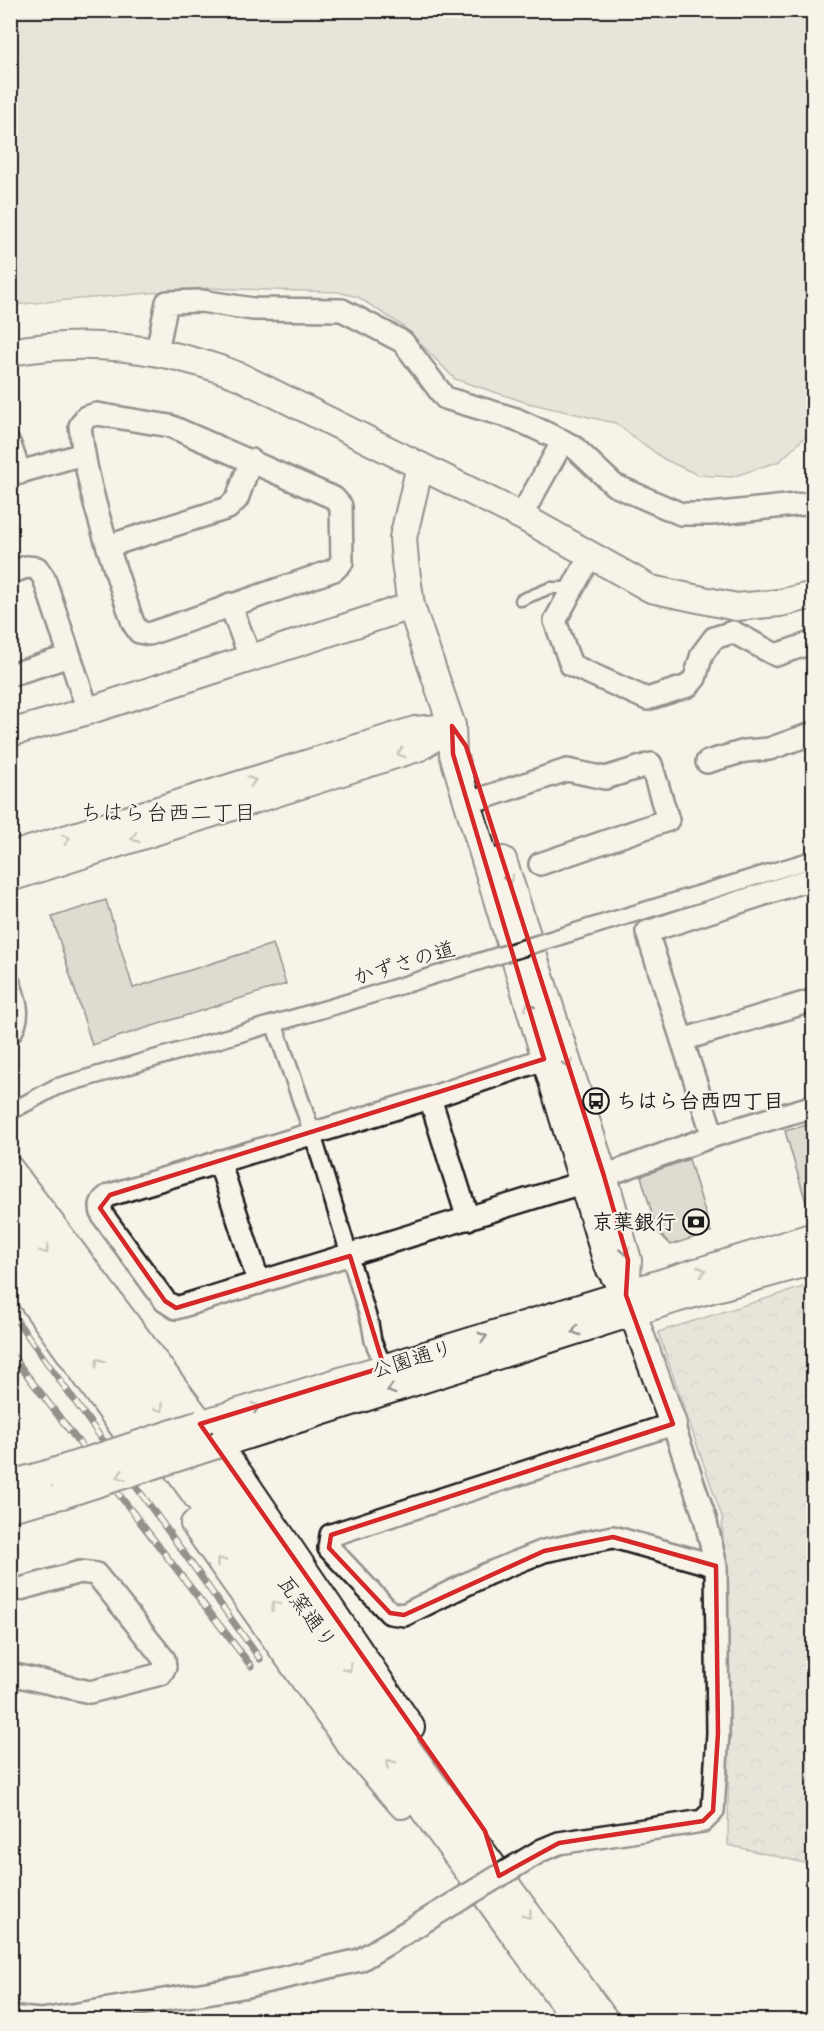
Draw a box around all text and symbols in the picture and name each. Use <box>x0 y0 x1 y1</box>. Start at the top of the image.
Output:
one-way arrow <box>396 746 407 759</box>
one-way arrow <box>246 775 257 788</box>
district label: ちはら台西二丁目 <box>80 797 256 826</box>
one-way arrow <box>130 831 141 844</box>
one-way arrow <box>60 834 71 846</box>
one-way arrow <box>501 873 514 884</box>
street label: かずさの道 <box>349 933 458 990</box>
one-way arrow <box>524 1001 536 1012</box>
one-way arrow <box>561 1058 573 1069</box>
bus stop icon: ちはら台西四丁目 <box>581 1086 611 1116</box>
place label: ちはら台西四丁目 <box>616 1086 784 1113</box>
place label: 京葉銀行 <box>592 1207 676 1234</box>
bank icon: 京葉銀行 <box>681 1207 711 1237</box>
one-way arrow <box>38 1244 49 1255</box>
one-way arrow <box>618 1245 630 1256</box>
one-way arrow <box>696 1266 707 1278</box>
one-way arrow <box>571 1324 582 1336</box>
street label: 公園通り <box>367 1332 456 1383</box>
one-way arrow <box>477 1332 488 1344</box>
one-way arrow <box>95 1358 106 1369</box>
one-way arrow <box>386 1383 397 1395</box>
one-way arrow <box>153 1401 164 1412</box>
one-way arrow <box>250 1402 261 1414</box>
one-way arrow <box>116 1468 127 1481</box>
one-way arrow <box>216 1556 227 1567</box>
street label: 瓦窯通り <box>273 1569 344 1653</box>
one-way arrow <box>271 1601 282 1612</box>
one-way arrow <box>341 1662 352 1673</box>
one-way arrow <box>386 1758 397 1769</box>
one-way arrow <box>521 1909 532 1920</box>

